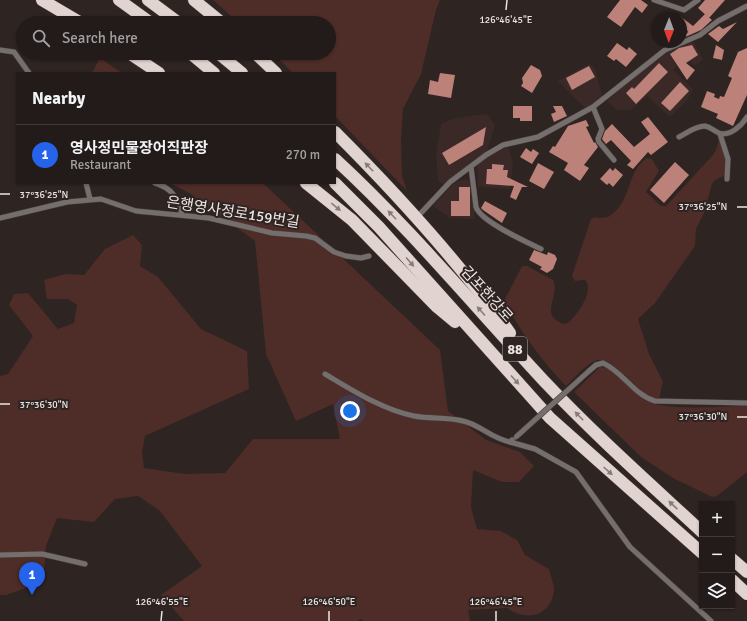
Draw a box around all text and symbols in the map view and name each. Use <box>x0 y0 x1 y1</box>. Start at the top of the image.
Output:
north arrow <box>651 12 687 48</box>
text: 126°46'45"E <box>479 14 533 26</box>
search box <box>16 16 336 60</box>
icon: search <box>30 27 52 49</box>
text: Search here <box>62 29 138 47</box>
text: Nearby <box>32 88 85 109</box>
text: 영사정민물장어직판장 <box>70 139 208 157</box>
text: 1 <box>41 147 49 163</box>
text: 270 m <box>286 147 320 163</box>
text: Restaurant <box>70 157 131 173</box>
one-way arrow <box>365 162 374 172</box>
text: 37°36'25"N <box>20 189 68 201</box>
street label: 은행영사정로159번길 <box>165 193 301 231</box>
text: 37°36'25"N <box>679 201 727 213</box>
one-way arrow <box>331 203 342 211</box>
one-way arrow <box>388 210 397 220</box>
one-way arrow <box>405 257 415 267</box>
street label: 김포한강로 <box>457 262 517 326</box>
one-way arrow <box>476 306 485 316</box>
road number: 88 <box>503 337 527 361</box>
one-way arrow <box>510 375 519 385</box>
text: 37°36'30"N <box>20 399 68 411</box>
your location <box>340 401 360 421</box>
one-way arrow <box>574 411 583 421</box>
text: 37°36'30"N <box>679 411 727 423</box>
one-way arrow <box>603 466 613 476</box>
one-way arrow <box>668 500 678 510</box>
map controls <box>699 501 735 609</box>
button: + <box>699 501 735 537</box>
button: − <box>699 537 735 573</box>
pin: 1 <box>19 562 45 595</box>
button: layers <box>699 573 735 609</box>
text: 126°46'55"E <box>135 596 189 608</box>
text: 126°46'50"E <box>302 596 356 608</box>
text: 126°46'45"E <box>469 596 523 608</box>

